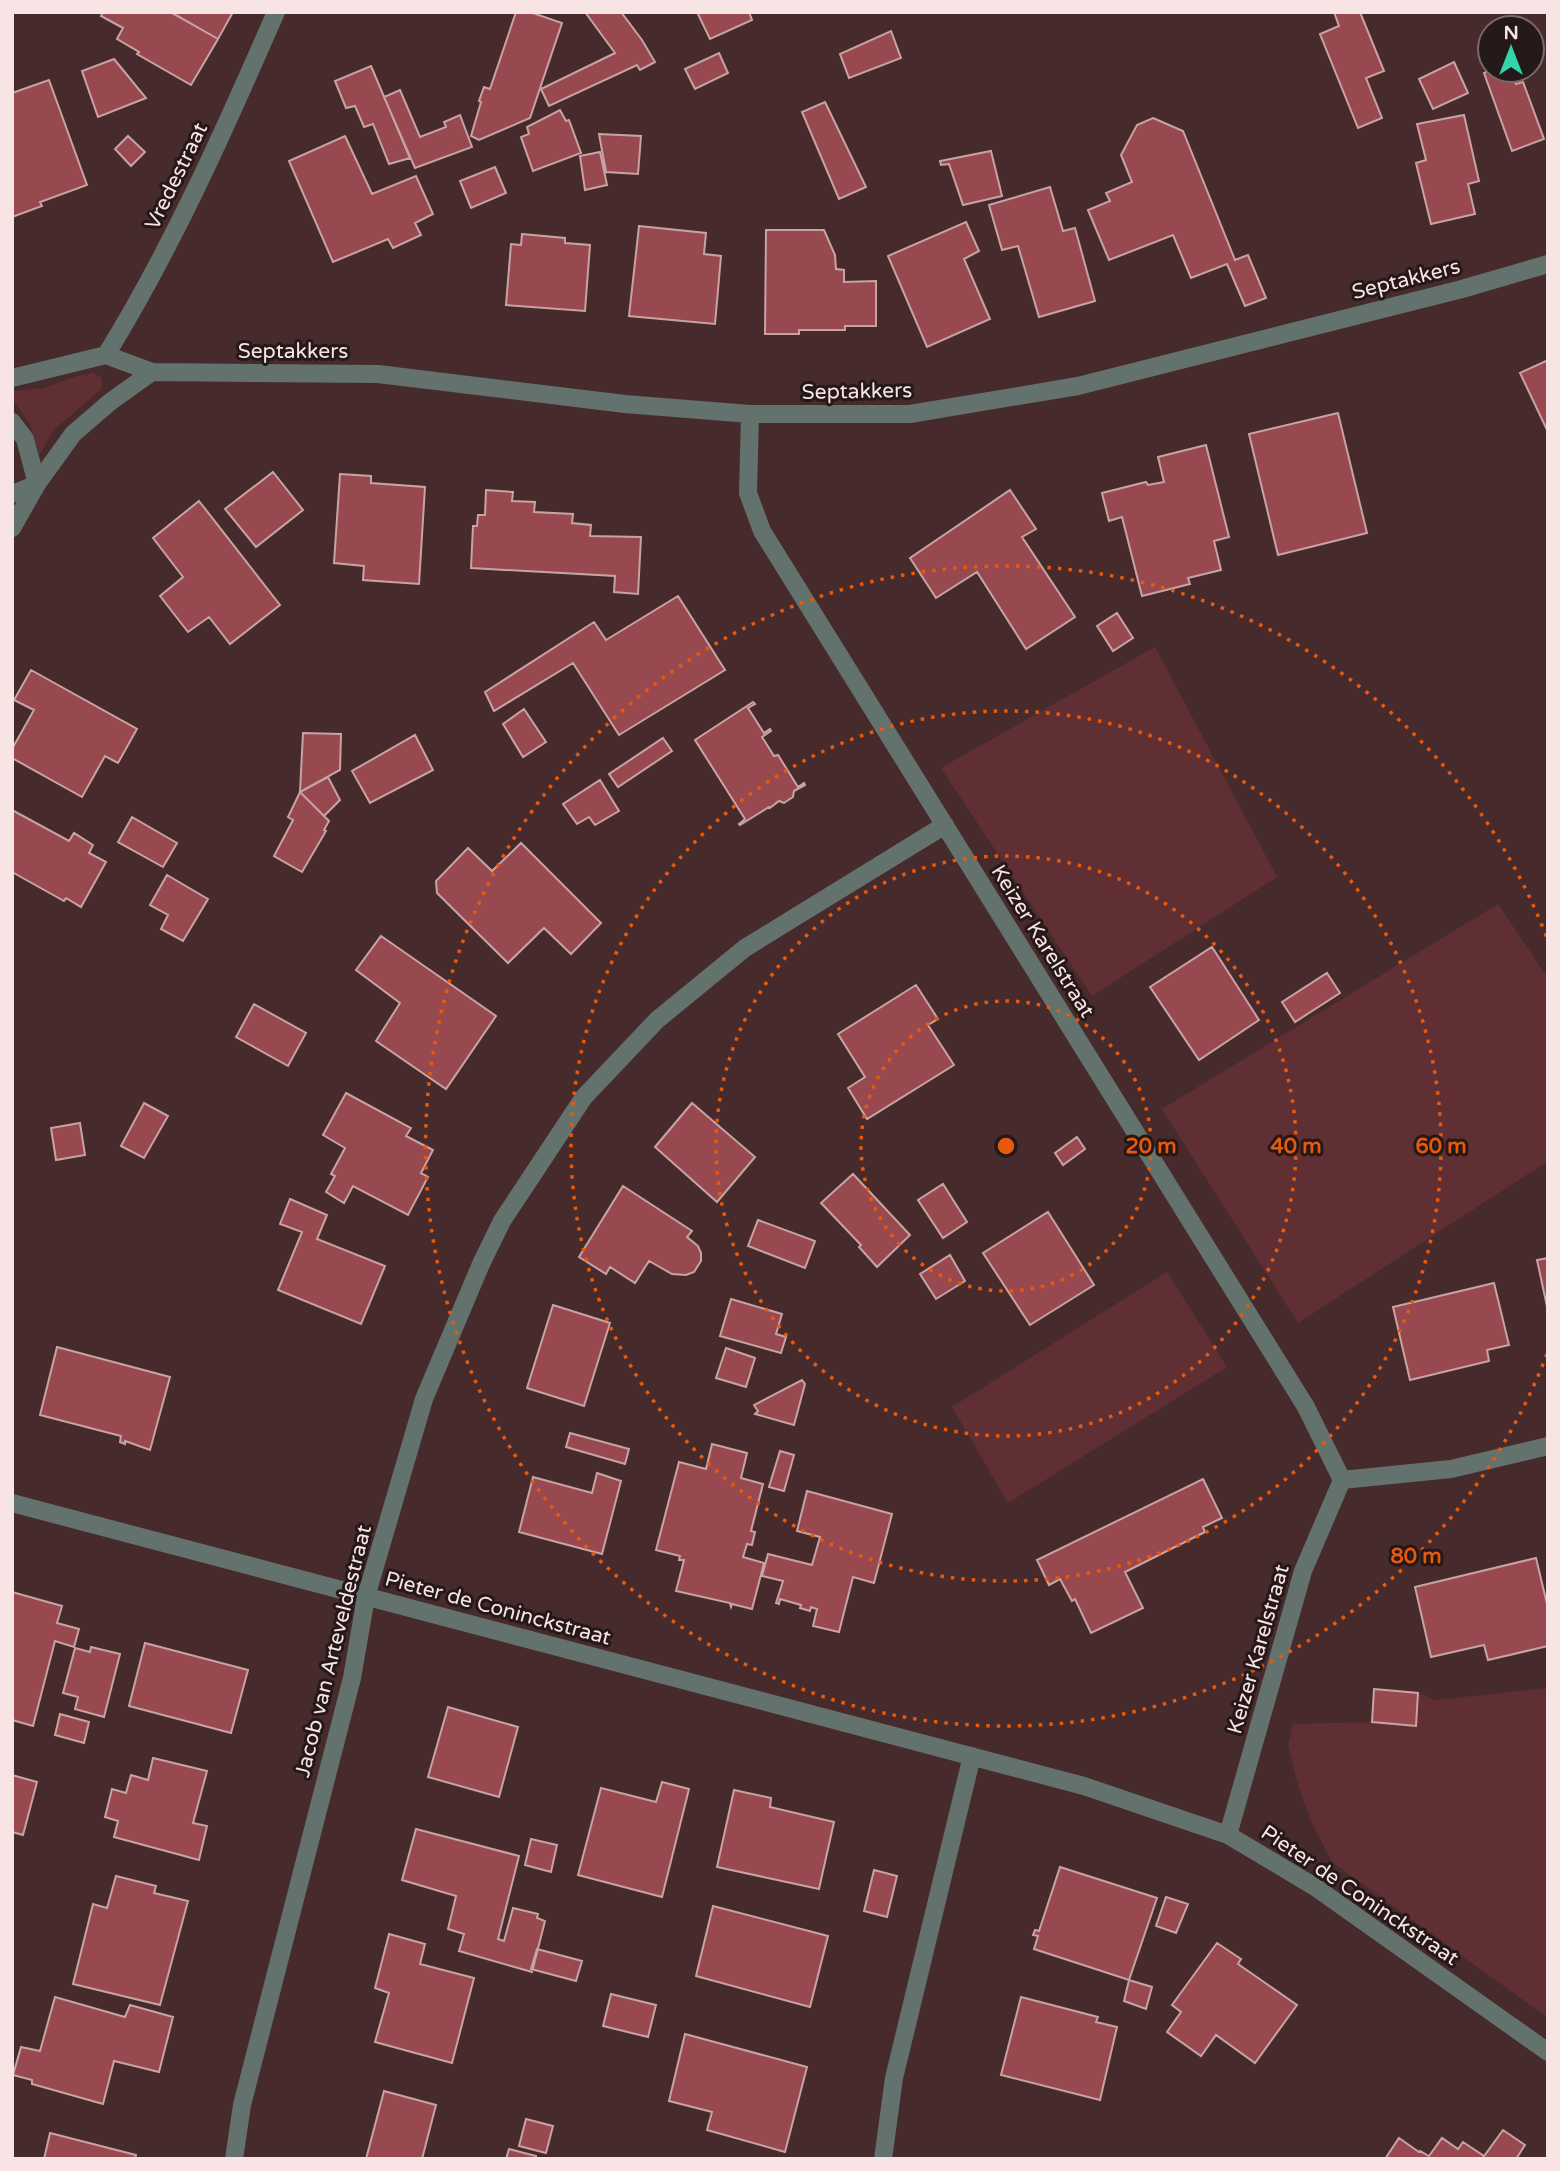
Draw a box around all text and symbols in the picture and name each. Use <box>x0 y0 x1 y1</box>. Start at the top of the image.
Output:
north arrow <box>1476 14 1546 84</box>
text: N <box>1503 22 1519 44</box>
street label: Vredestraat <box>140 119 213 234</box>
street label: Septakkers <box>1349 254 1463 305</box>
street label: Septakkers <box>238 339 348 364</box>
street label: Septakkers <box>802 378 912 405</box>
street label: Keizer Karelstraat <box>986 860 1100 1022</box>
centre of rings <box>994 1134 1018 1158</box>
text: 20 m <box>1125 1134 1177 1159</box>
text: 40 m <box>1270 1134 1322 1159</box>
text: 60 m <box>1415 1134 1467 1159</box>
street label: Jacob van Arteveldestraat <box>290 1522 377 1780</box>
text: 80 m <box>1390 1544 1442 1569</box>
street label: Keizer Karelstraat <box>1222 1561 1295 1737</box>
street label: Pieter de Coninckstraat <box>382 1566 614 1651</box>
street label: Pieter de Coninckstraat <box>1256 1820 1463 1971</box>

